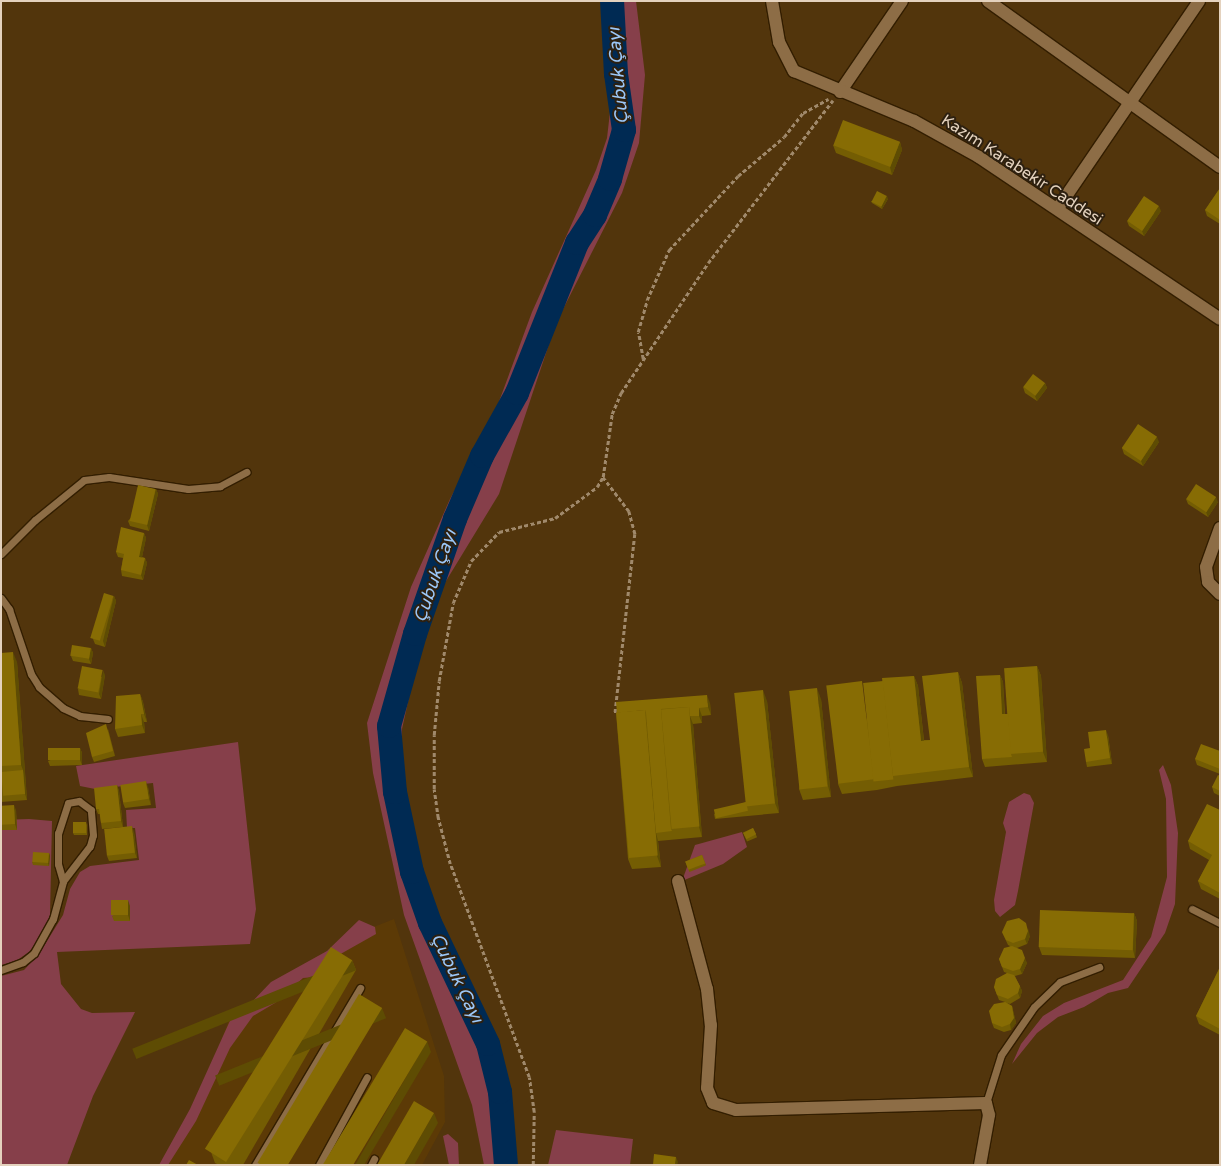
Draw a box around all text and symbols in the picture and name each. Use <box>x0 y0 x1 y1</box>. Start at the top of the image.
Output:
water label: Çubuk Çayı <box>603 27 633 125</box>
street label: Kazım Karabekir Caddesi <box>938 111 1106 229</box>
water label: Çubuk Çayı <box>409 527 461 625</box>
water label: Çubuk Çayı <box>426 930 488 1026</box>

